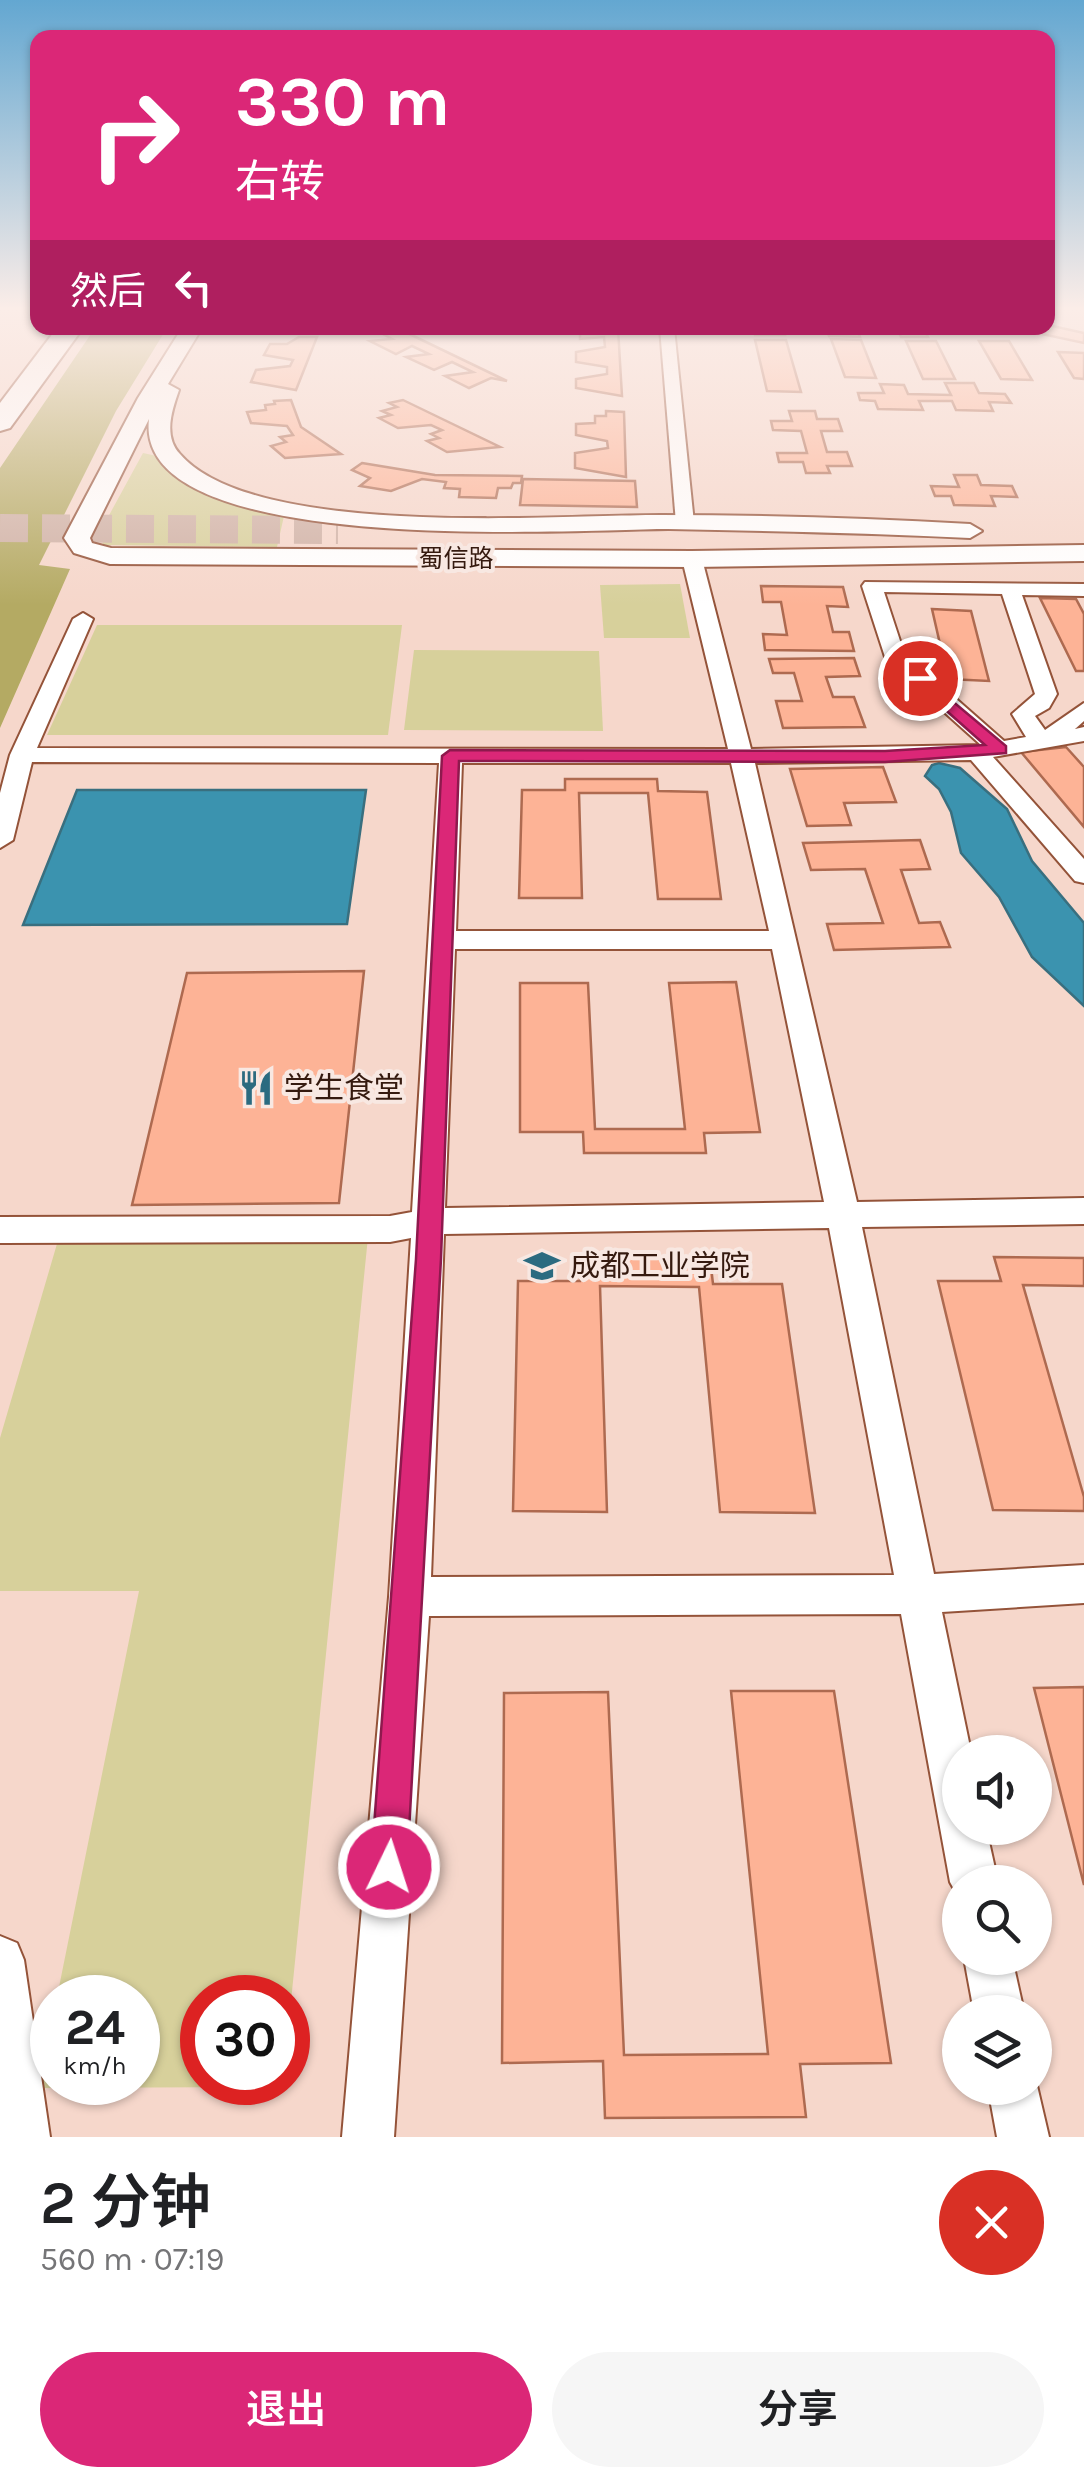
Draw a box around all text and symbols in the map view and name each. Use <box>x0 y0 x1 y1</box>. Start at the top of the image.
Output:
text: 330 m <box>235 61 451 143</box>
icon: right <box>70 70 200 200</box>
text: 右转 <box>235 156 325 208</box>
icon: left <box>166 260 221 315</box>
text: 然后 <box>70 269 146 314</box>
street label: 蜀信路 <box>418 544 494 573</box>
pin <box>878 636 963 721</box>
icon: arrive <box>893 651 948 706</box>
restaurant icon: 学生食堂 <box>237 1069 275 1107</box>
place label: 学生食堂 <box>284 1070 404 1106</box>
school or university icon: 成都工业学院 <box>523 1247 561 1285</box>
place label: 成都工业学院 <box>570 1248 750 1284</box>
map controls <box>942 1735 1052 2105</box>
button: sound <box>942 1735 1052 1845</box>
position arrow <box>337 1815 441 1919</box>
button: search <box>942 1865 1052 1975</box>
speed limit sign: 30 <box>180 1975 310 2105</box>
button: layers <box>942 1995 1052 2105</box>
text: 24 <box>65 1998 125 2057</box>
text: km/h <box>63 2051 127 2080</box>
text: 2 分钟 <box>40 2168 211 2238</box>
button: close <box>939 2170 1044 2275</box>
text: 560 m · 07:19 <box>40 2241 224 2278</box>
button: 退出 <box>40 2352 532 2467</box>
button: 分享 <box>552 2352 1044 2467</box>

